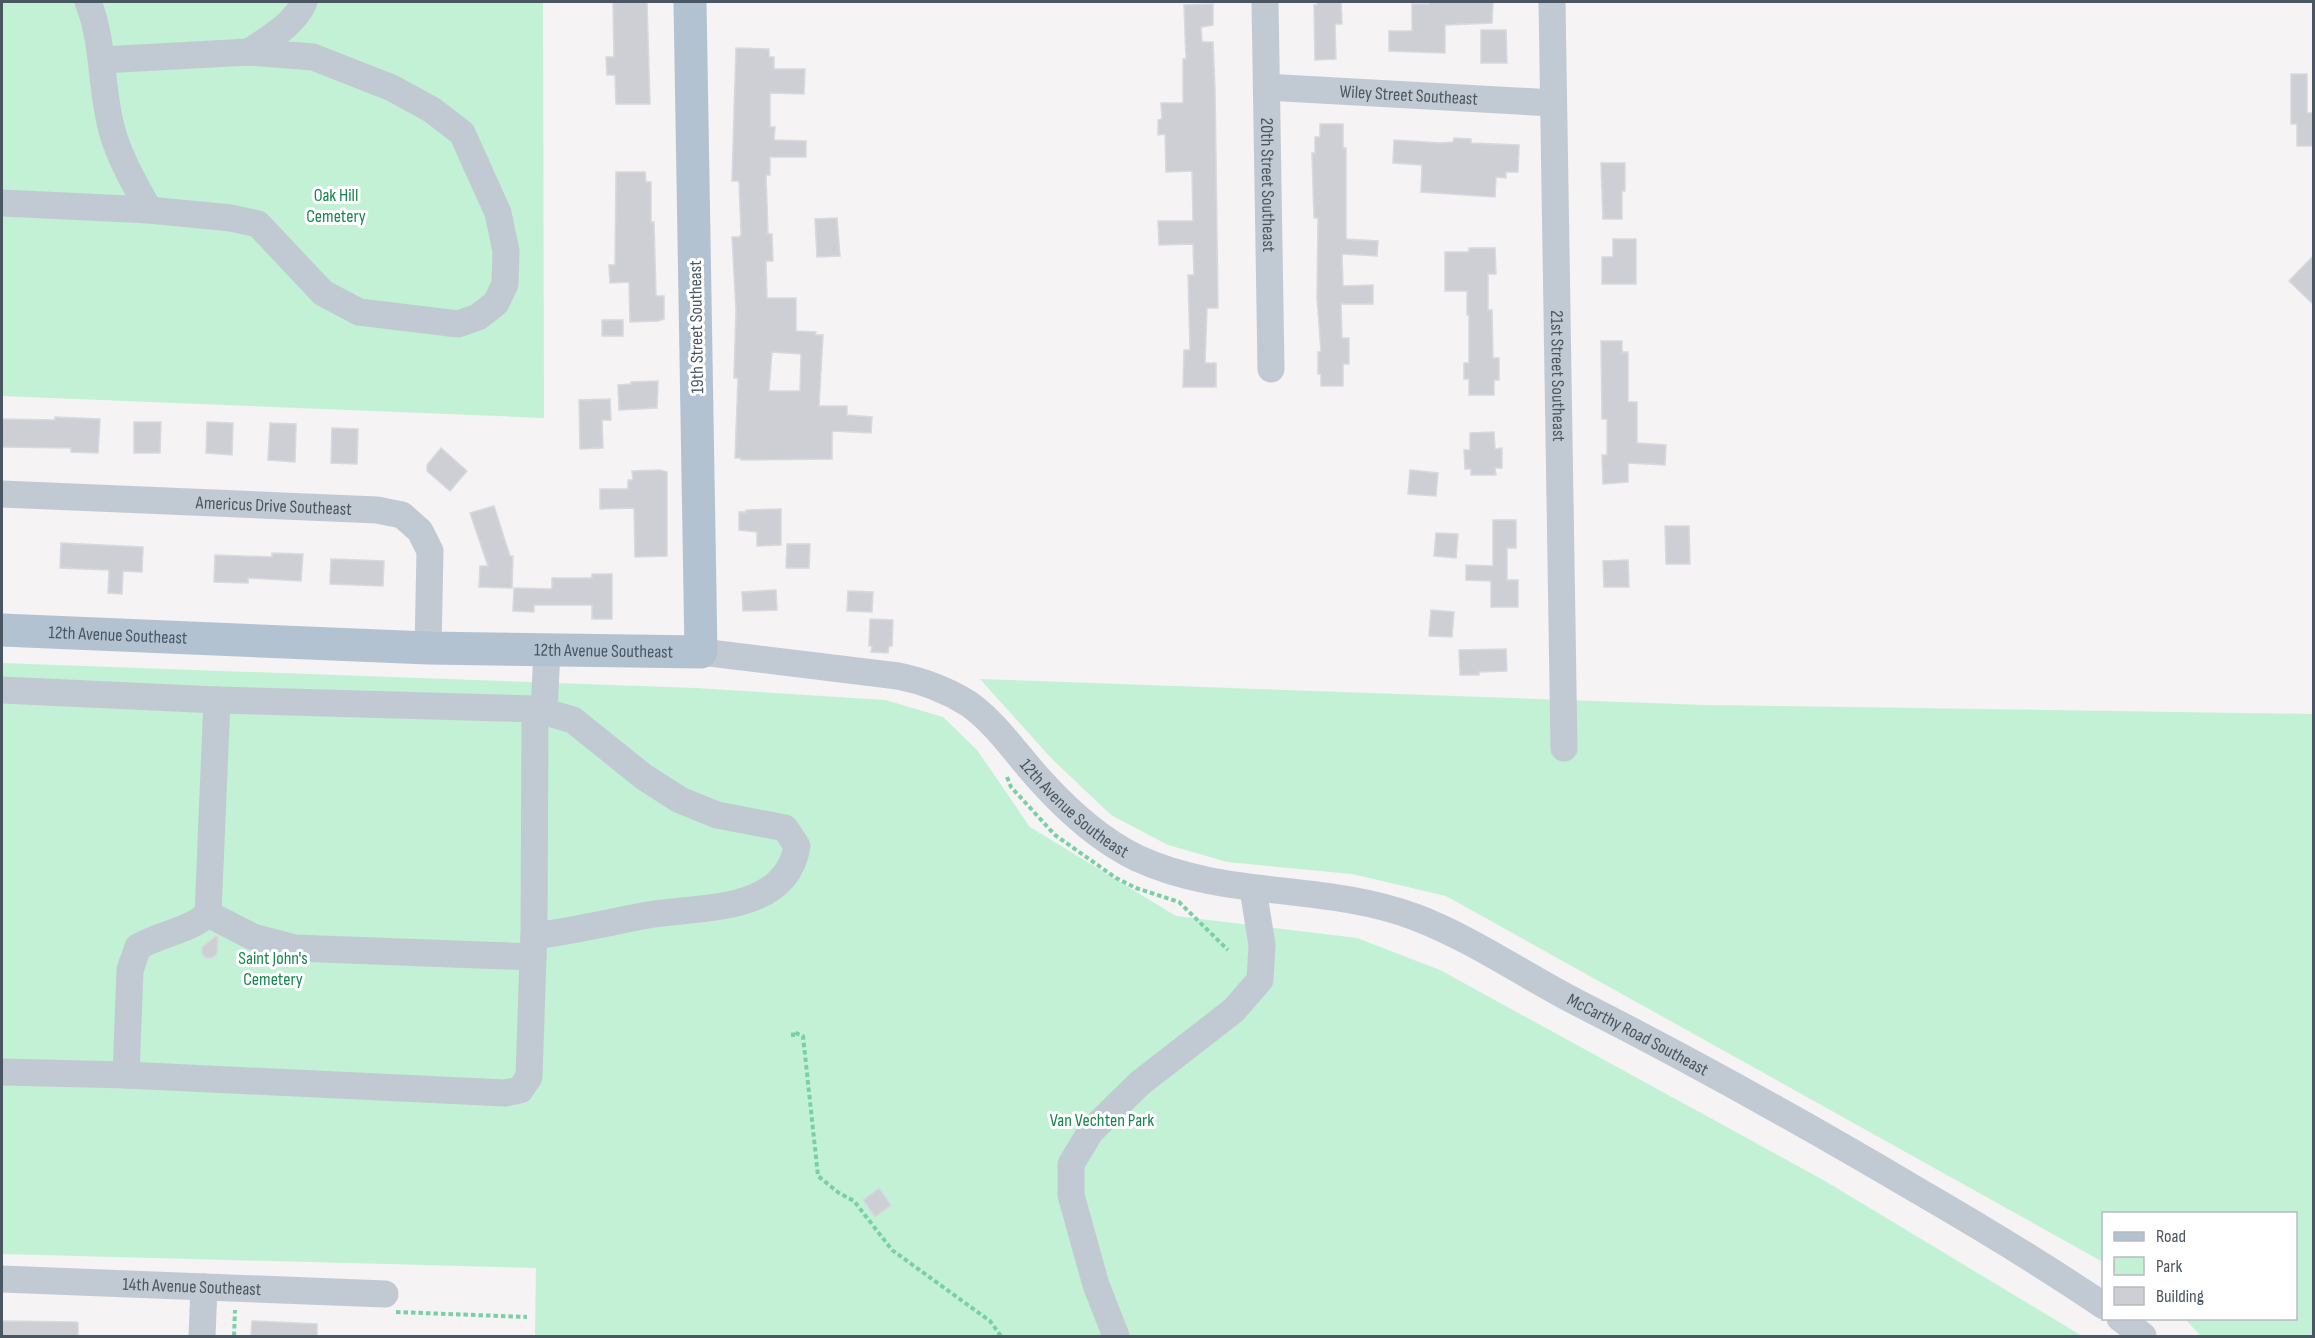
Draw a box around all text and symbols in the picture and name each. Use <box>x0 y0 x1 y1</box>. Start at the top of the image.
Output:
street label: Wiley Street Southeast <box>1339 81 1479 110</box>
street label: 20th Street Southeast <box>1256 118 1279 253</box>
park label: Oak Hill Cemetery <box>306 185 366 227</box>
street label: 19th Street Southeast <box>685 260 708 394</box>
street label: 21st Street Southeast <box>1546 310 1569 442</box>
street label: Americus Drive Southeast <box>194 492 353 520</box>
street label: 12th Avenue Southeast <box>48 622 188 649</box>
street label: 12th Avenue Southeast <box>534 640 674 663</box>
street label: 12th Avenue Southeast <box>1015 755 1133 863</box>
park label: Saint John's Cemetery <box>238 948 308 990</box>
street label: McCarthy Road Southeast <box>1563 989 1712 1081</box>
park label: Van Vechten Park <box>1050 1110 1154 1131</box>
legend <box>2102 1212 2297 1320</box>
text: Road <box>2156 1226 2186 1247</box>
text: Park <box>2156 1256 2182 1277</box>
street label: 14th Avenue Southeast <box>122 1274 262 1300</box>
text: Building <box>2156 1286 2204 1307</box>

